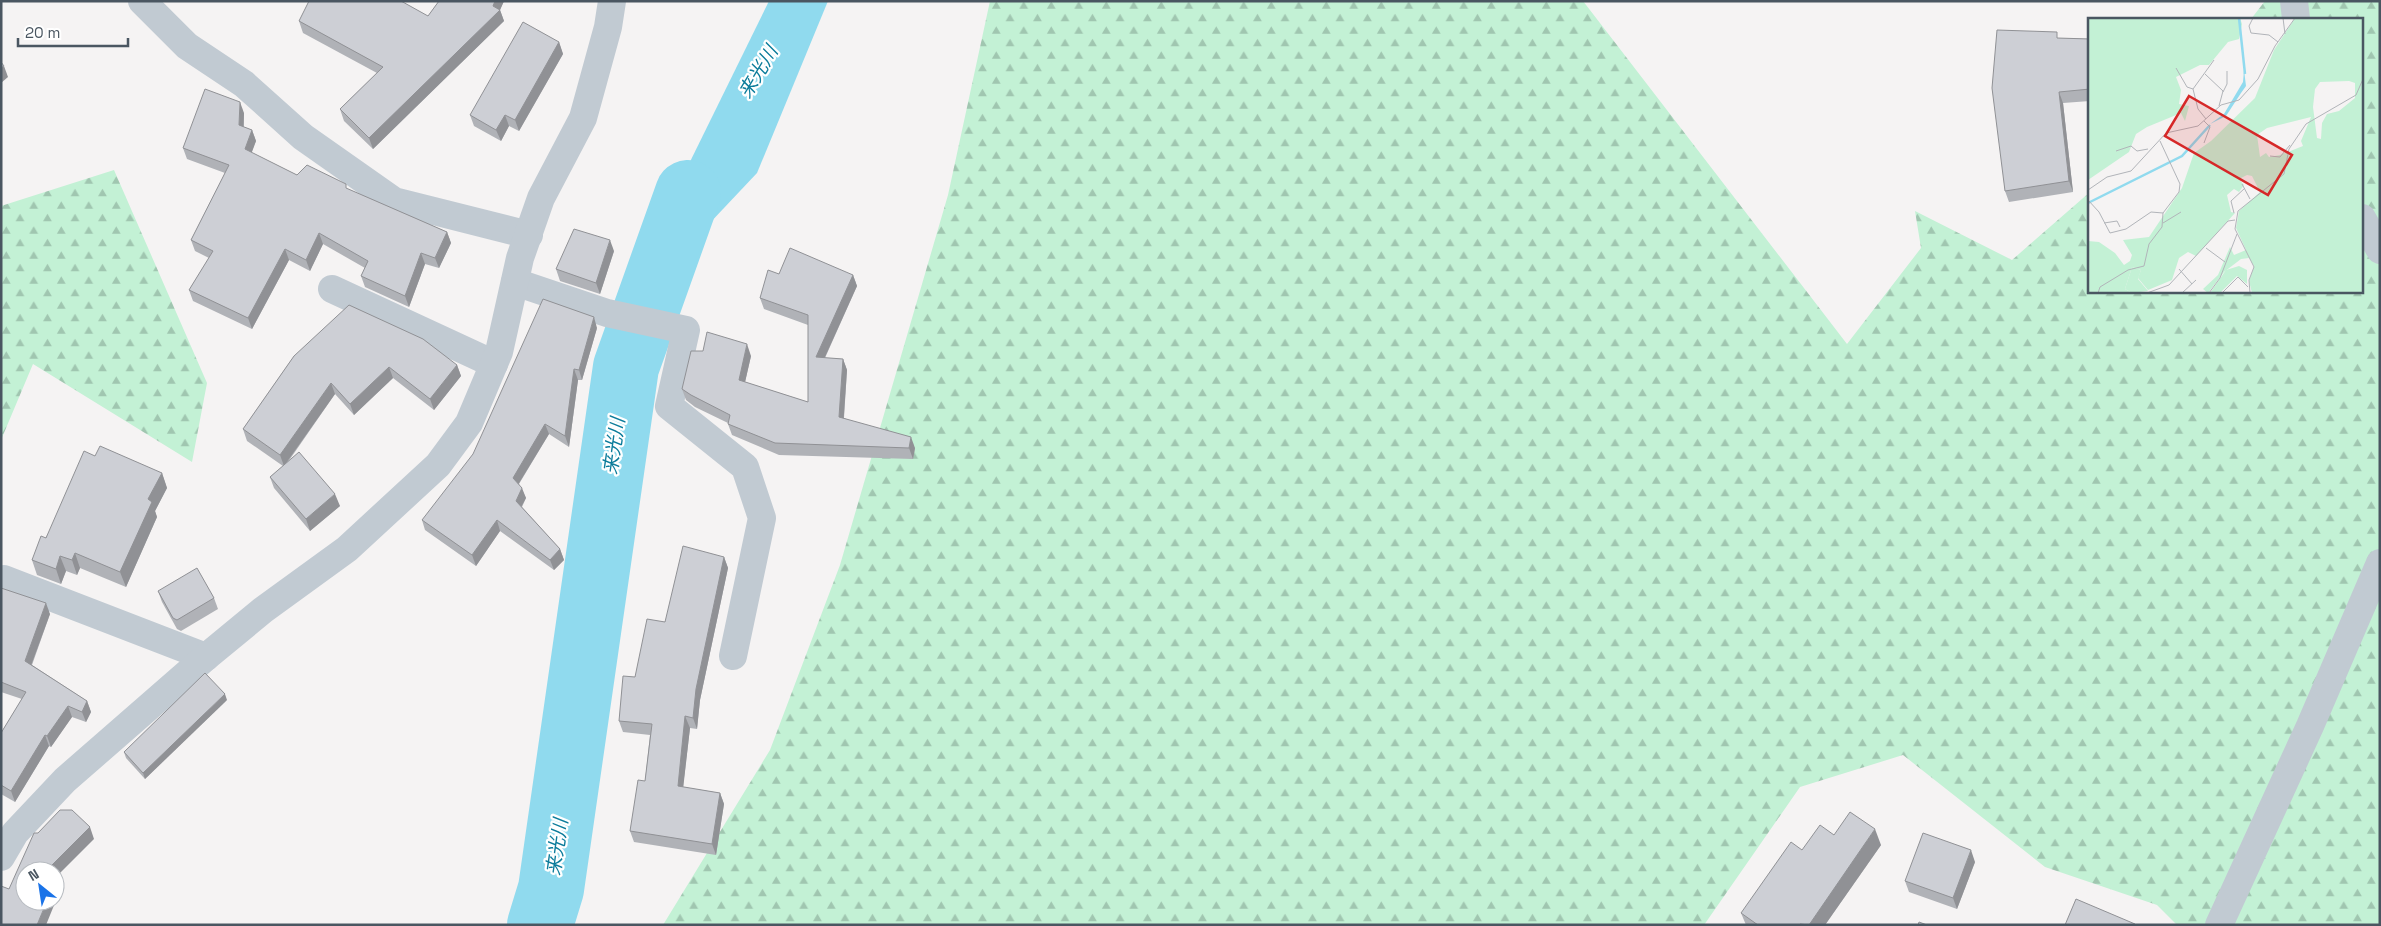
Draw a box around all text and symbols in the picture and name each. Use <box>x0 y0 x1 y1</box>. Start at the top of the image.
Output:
scale bar <box>18 15 128 47</box>
inset map <box>2088 18 2364 292</box>
text: 20 m <box>25 23 60 42</box>
water label: 来光川 <box>733 39 784 103</box>
water label: 来光川 <box>598 414 631 476</box>
water label: 来光川 <box>541 815 574 877</box>
north arrow <box>15 861 65 911</box>
text: N <box>25 865 42 885</box>

